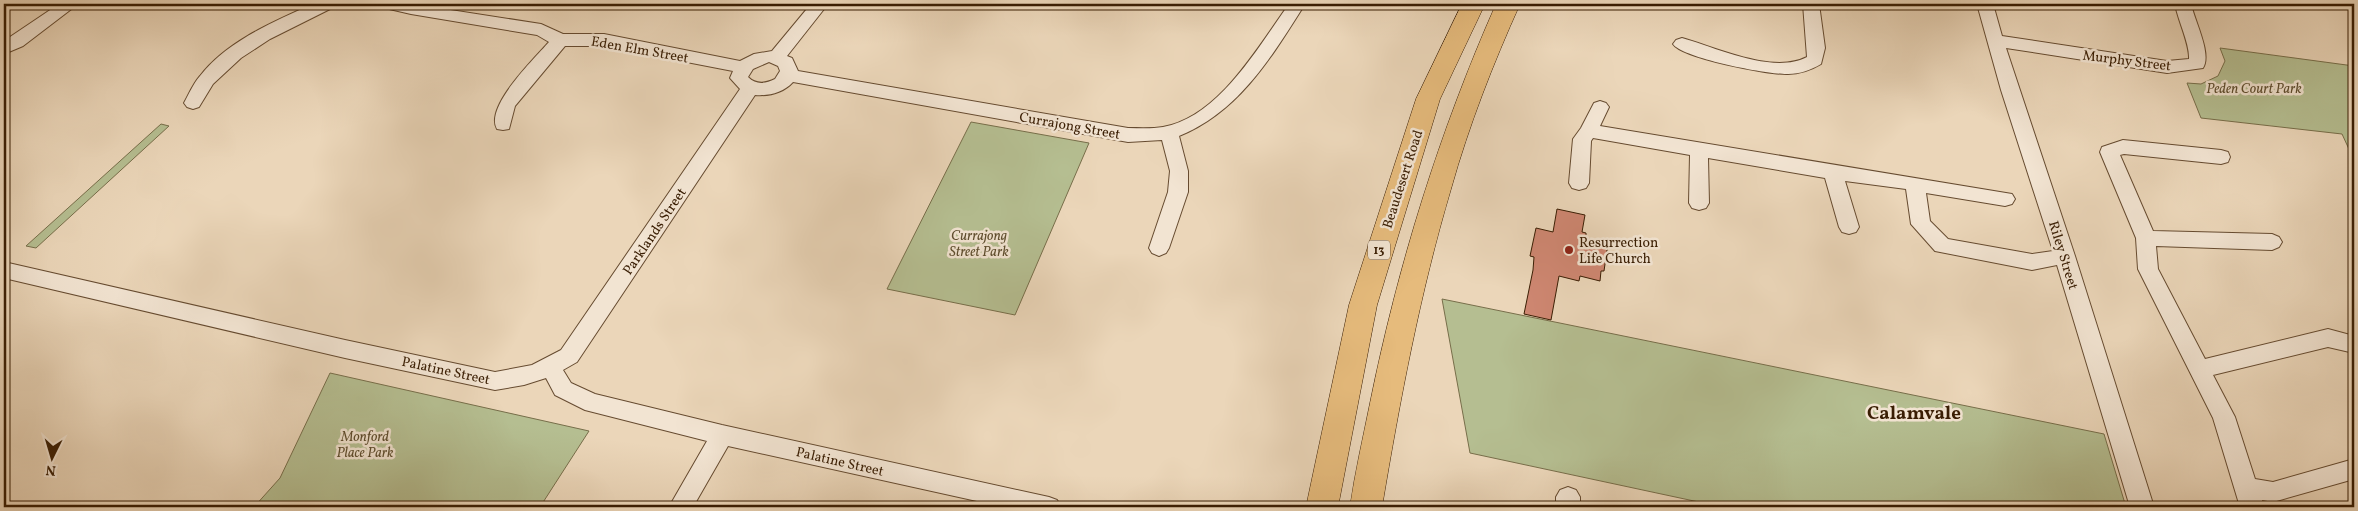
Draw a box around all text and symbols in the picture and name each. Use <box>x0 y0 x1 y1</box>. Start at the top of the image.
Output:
street label: Eden Elm Street <box>590 33 690 68</box>
street label: Murphy Street <box>2082 47 2172 76</box>
park label: Peden Court Park <box>2206 80 2302 99</box>
street label: Currajong Street <box>1018 108 1122 145</box>
street label: Beaudesert Road <box>1379 128 1428 231</box>
street label: Parklands Street <box>619 184 692 279</box>
street label: Riley Street <box>2043 219 2082 292</box>
park label: Currajong Street Park <box>949 227 1009 262</box>
place label: Resurrection Life Church <box>1579 234 1658 269</box>
road number: 13 <box>1368 240 1390 260</box>
marker: Resurrection Life Church <box>1563 244 1575 256</box>
street label: Palatine Street <box>400 353 492 390</box>
district label: Calamvale <box>1867 401 1961 427</box>
park label: Monford Place Park <box>336 428 394 463</box>
north arrow <box>28 434 78 484</box>
street label: Palatine Street <box>794 443 886 482</box>
text: N <box>45 460 57 479</box>

